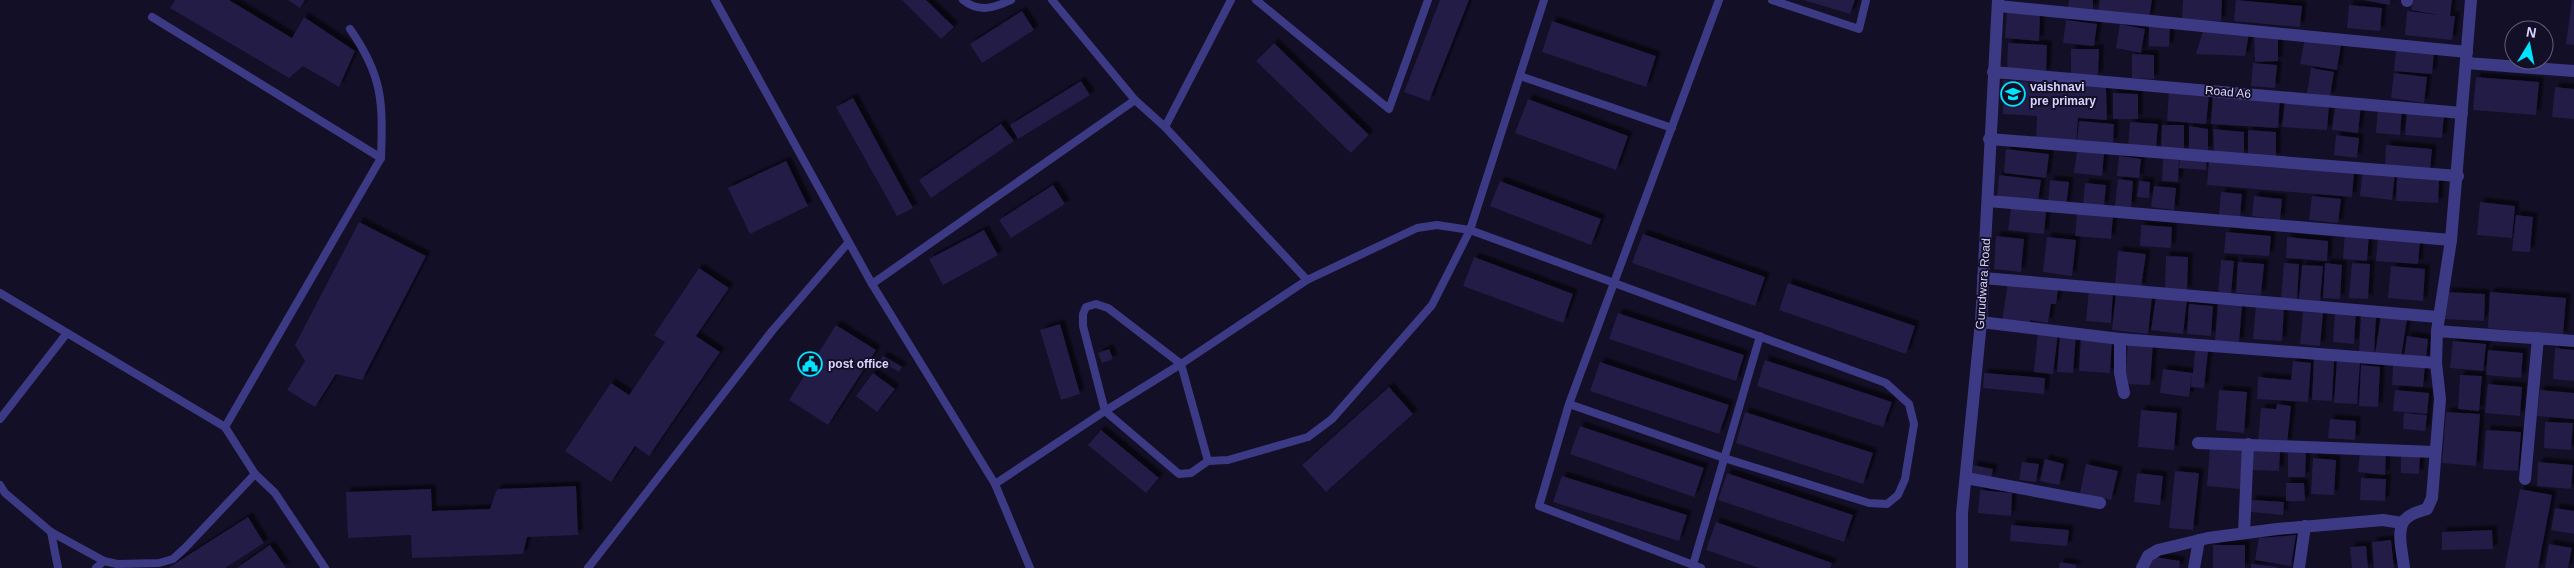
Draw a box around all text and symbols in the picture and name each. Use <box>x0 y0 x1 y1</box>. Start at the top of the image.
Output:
north arrow <box>2504 20 2554 70</box>
text: N <box>2525 23 2538 41</box>
place label: vaishnavi pre primary <box>2030 80 2096 108</box>
school or university icon: vaishnavi pre primary <box>2000 81 2026 107</box>
street label: Road A6 <box>2204 83 2252 101</box>
street label: Gurudwara Road <box>1973 238 1993 330</box>
public building icon: post office <box>797 351 823 377</box>
place label: post office <box>828 357 889 371</box>

